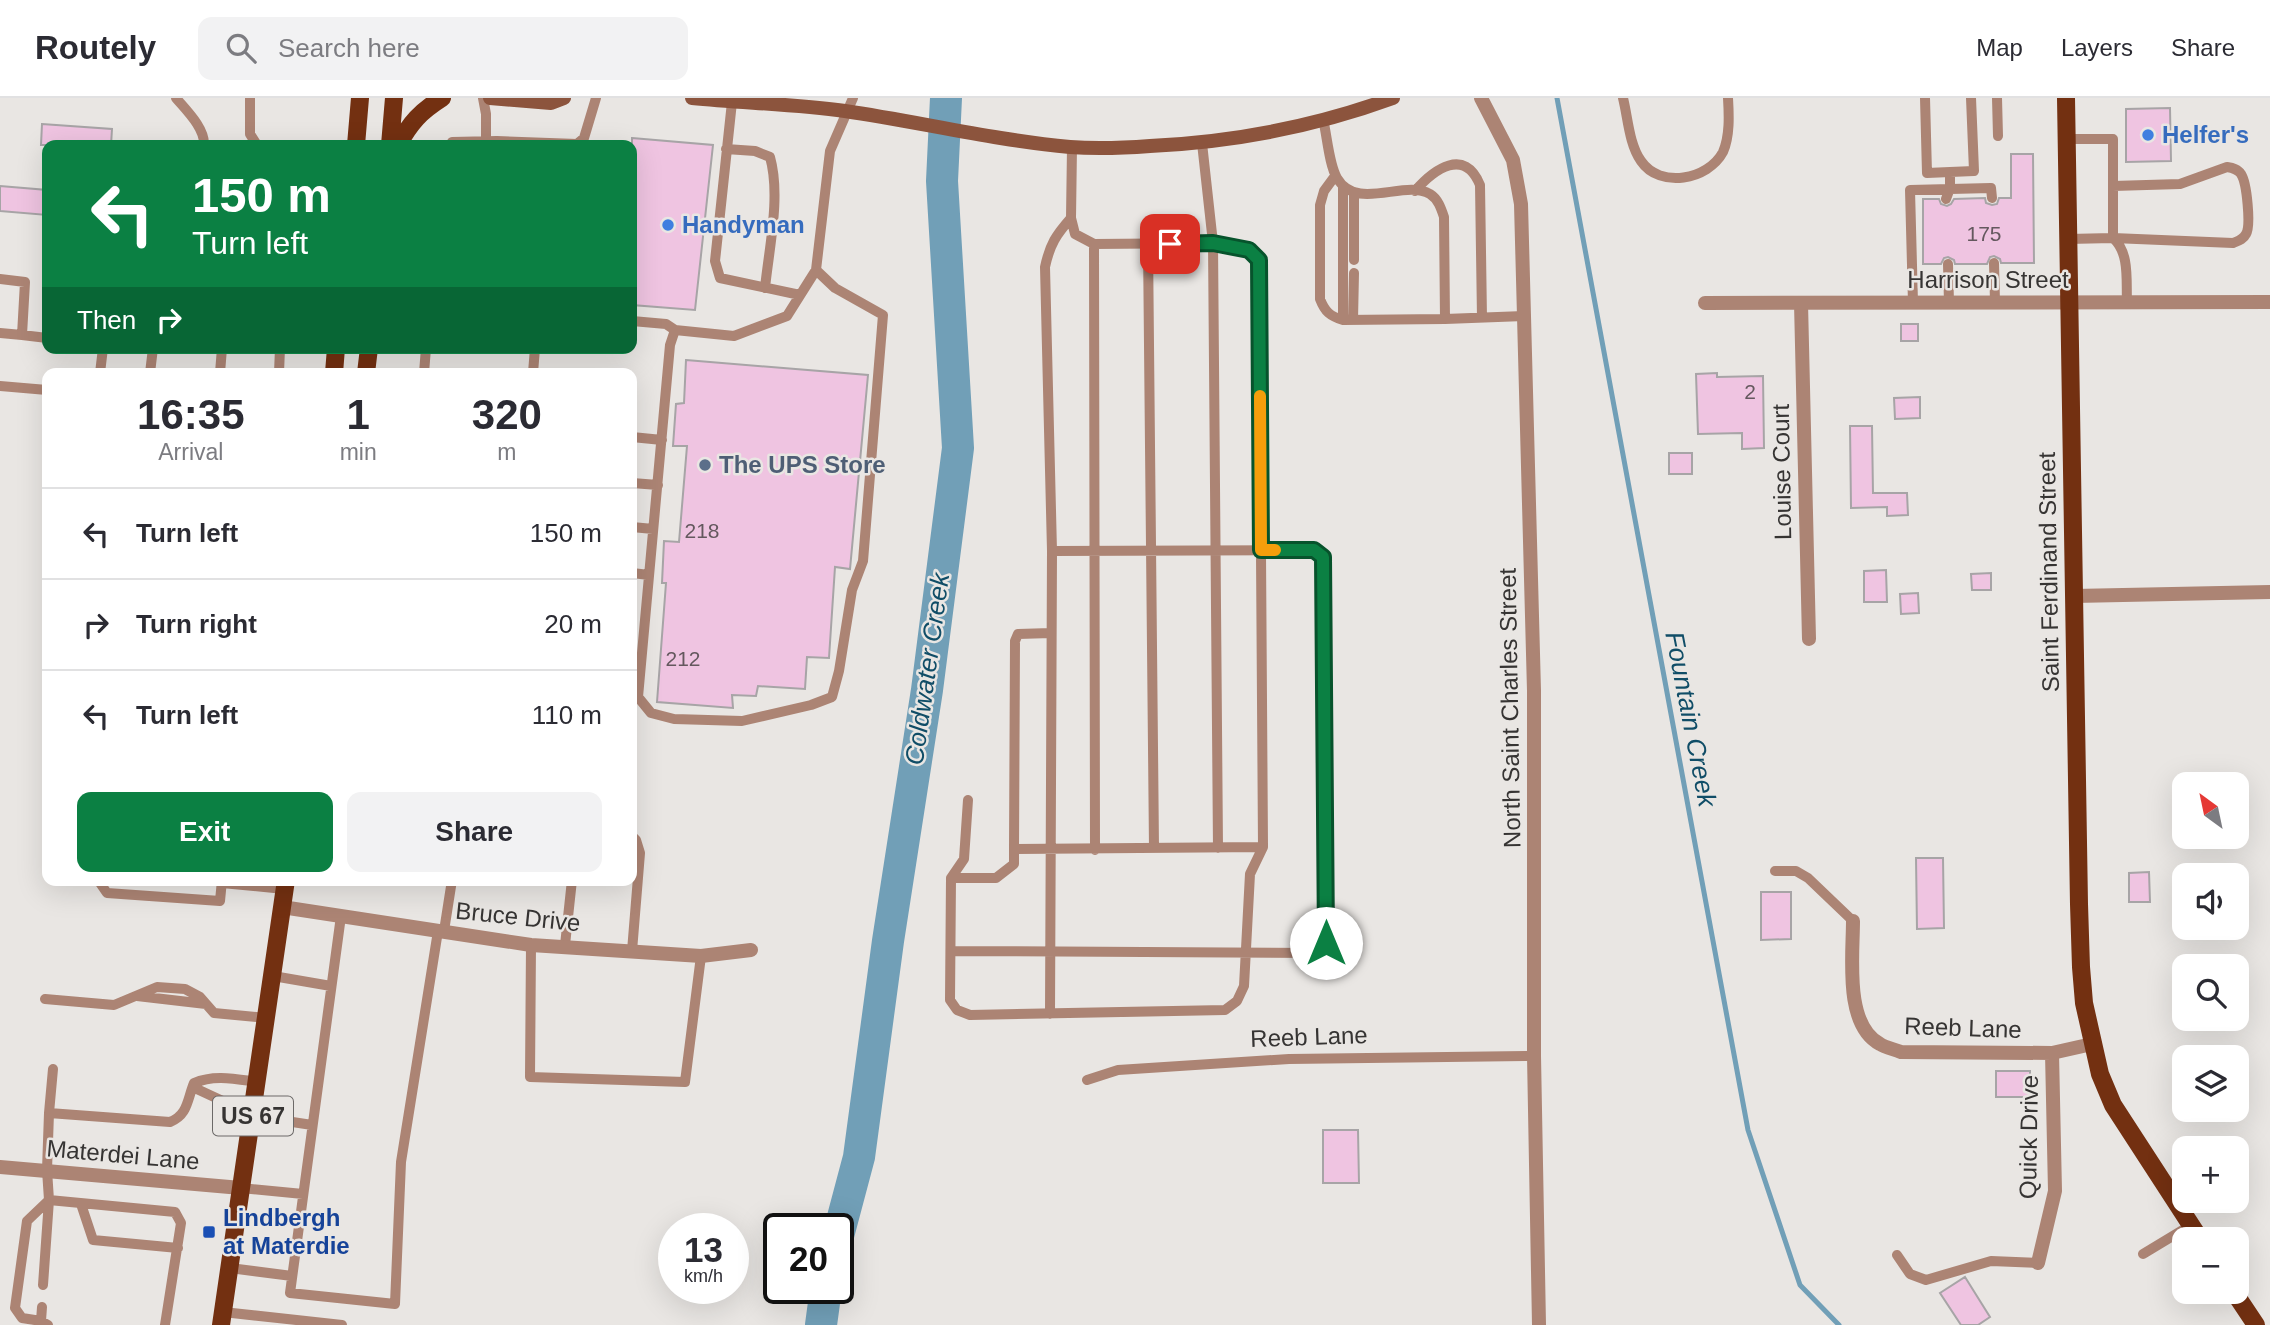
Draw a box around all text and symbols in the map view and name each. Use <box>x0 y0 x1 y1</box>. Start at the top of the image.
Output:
search box <box>198 17 688 80</box>
text: Routely <box>35 29 156 66</box>
icon: search <box>222 29 260 67</box>
text: Search here <box>278 33 420 63</box>
text: Map <box>1976 34 2023 61</box>
text: Layers <box>2061 34 2133 61</box>
text: Share <box>2171 34 2235 61</box>
place label: Helfer's <box>2162 121 2249 148</box>
marker: Helfer's <box>2140 127 2156 143</box>
icon: left <box>77 168 168 259</box>
text: 150 m <box>192 168 331 222</box>
place label: Handyman <box>682 211 805 238</box>
pin <box>1140 214 1200 274</box>
marker: Handyman <box>660 217 676 233</box>
house number: 175 <box>1966 222 2002 245</box>
text: Turn left <box>192 225 308 261</box>
icon: arrive <box>1151 225 1189 263</box>
street label: Harrison Street <box>1907 266 2069 293</box>
icon: right <box>150 301 188 339</box>
text: Then <box>77 305 136 335</box>
house number: 2 <box>1744 380 1756 403</box>
text: 16:35 <box>137 391 245 438</box>
text: 1 <box>346 391 370 438</box>
text: 320 <box>472 391 542 438</box>
street label: Louise Court <box>1767 403 1796 540</box>
text: Arrival <box>158 439 223 465</box>
text: min <box>340 439 377 465</box>
text: m <box>497 439 516 465</box>
place label: The UPS Store <box>719 451 886 478</box>
street label: Saint Ferdinand Street <box>2033 451 2064 692</box>
marker: The UPS Store <box>697 457 713 473</box>
icon: left <box>77 515 115 553</box>
text: Turn left <box>136 518 238 548</box>
text: 150 m <box>530 518 602 548</box>
house number: 218 <box>684 519 720 542</box>
street label: North Saint Charles Street <box>1494 567 1525 848</box>
water label: Coldwater Creek <box>899 569 956 767</box>
icon: right <box>77 606 115 644</box>
text: Turn right <box>136 609 257 639</box>
text: 20 m <box>544 609 602 639</box>
water label: Fountain Creek <box>1659 629 1723 811</box>
house number: 212 <box>665 647 701 670</box>
icon: left <box>77 697 115 735</box>
text: Turn left <box>136 700 238 730</box>
text: 110 m <box>532 700 602 730</box>
north arrow <box>2172 772 2249 849</box>
map controls <box>2172 772 2249 1304</box>
button: Exit <box>77 792 333 872</box>
button: Share <box>347 792 602 872</box>
button: sound <box>2172 863 2249 940</box>
street label: Bruce Drive <box>454 897 582 936</box>
position arrow <box>1289 906 1363 980</box>
button: search <box>2172 954 2249 1031</box>
street label: Reeb Lane <box>1904 1012 2022 1043</box>
street label: Reeb Lane <box>1250 1021 1368 1052</box>
button: layers <box>2172 1045 2249 1122</box>
street label: Quick Drive <box>2014 1075 2043 1199</box>
road number: US 67 <box>213 1096 293 1135</box>
street label: Materdei Lane <box>45 1134 201 1175</box>
button: + <box>2172 1136 2249 1213</box>
place label: Lindbergh at Materdie <box>223 1204 350 1259</box>
speed limit sign: 20 <box>763 1213 854 1304</box>
marker: Lindbergh at Materdie <box>201 1224 217 1240</box>
button: − <box>2172 1227 2249 1304</box>
text: 13 <box>684 1230 723 1269</box>
text: km/h <box>684 1266 723 1286</box>

